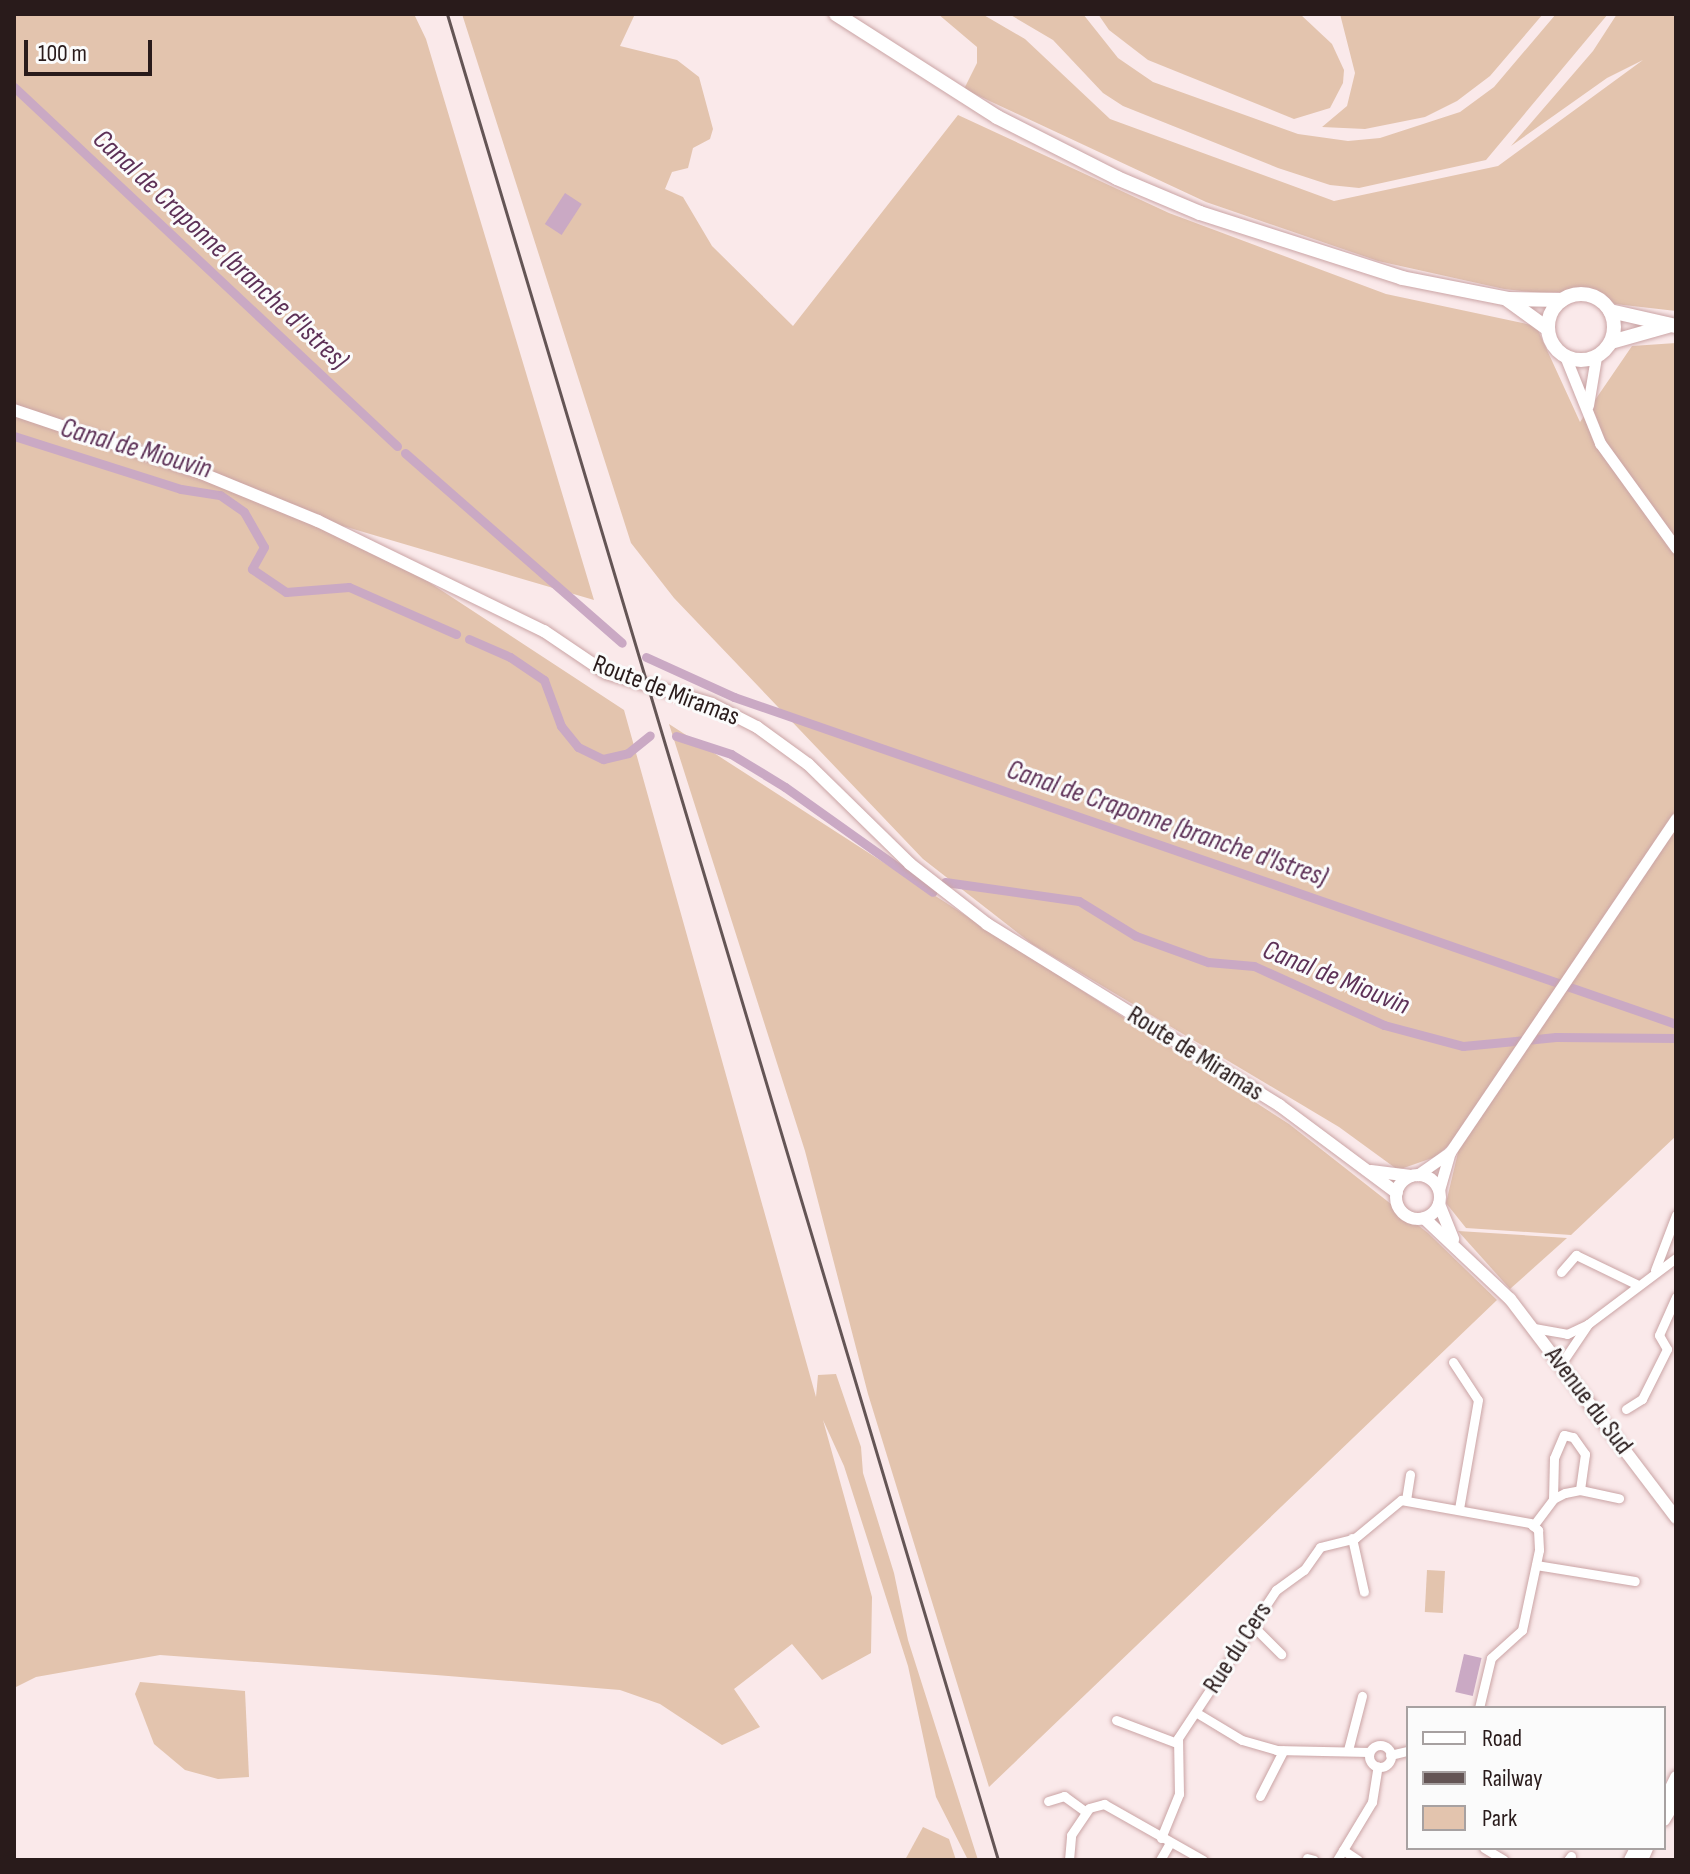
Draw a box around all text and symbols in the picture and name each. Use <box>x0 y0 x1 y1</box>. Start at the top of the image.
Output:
scale bar <box>28 24 156 74</box>
text: 100 m <box>38 39 87 68</box>
water label: Canal de Craponne (branche d'Istres) <box>85 123 355 377</box>
water label: Canal de Miouvin <box>57 411 215 487</box>
street label: Route de Miramas <box>588 649 744 733</box>
water label: Canal de Craponne (branche d'Istres) <box>1002 753 1332 895</box>
water label: Canal de Miouvin <box>1258 933 1414 1023</box>
street label: Route de Miramas <box>1121 1000 1269 1108</box>
street label: Avenue du Sud <box>1538 1341 1638 1461</box>
street label: Rue du Cers <box>1197 1597 1279 1699</box>
legend <box>1406 1706 1666 1850</box>
text: Road <box>1482 1724 1522 1753</box>
text: Railway <box>1482 1764 1542 1793</box>
text: Park <box>1482 1804 1517 1833</box>

